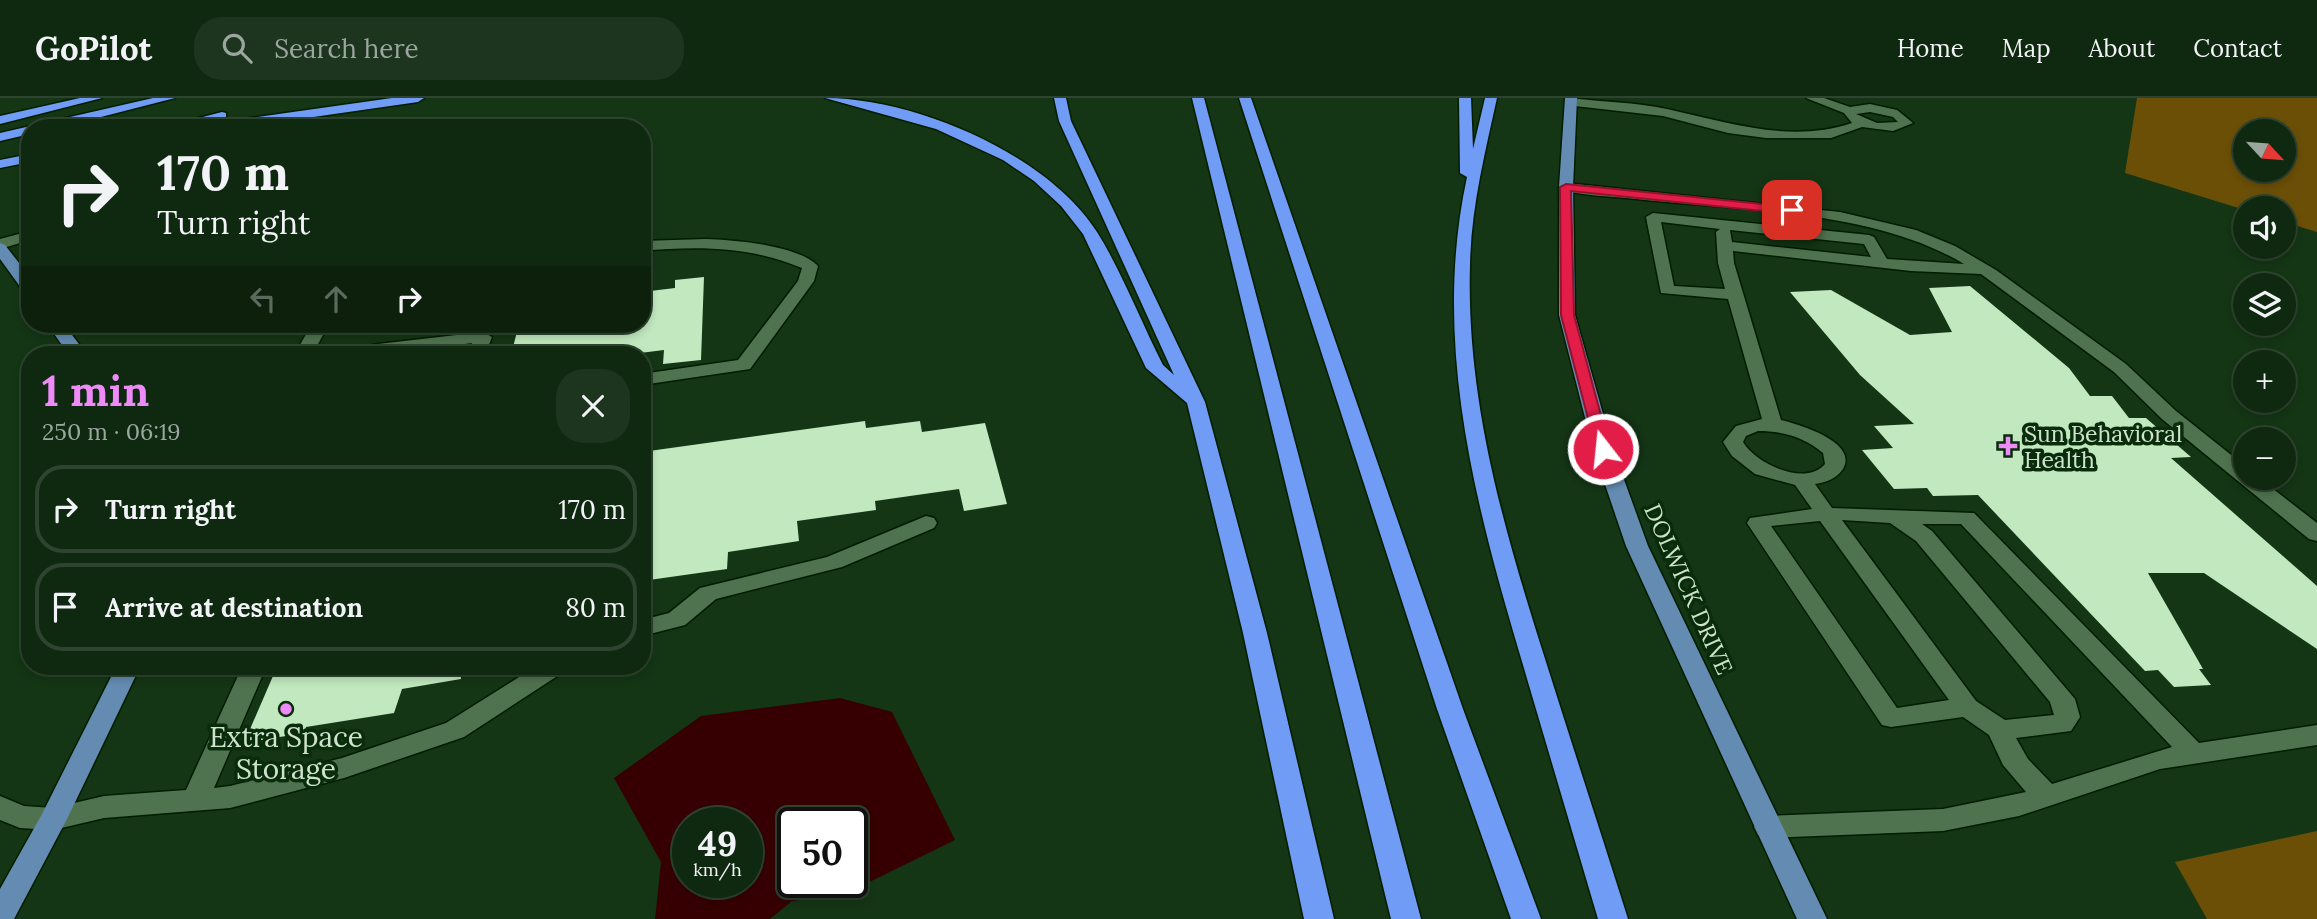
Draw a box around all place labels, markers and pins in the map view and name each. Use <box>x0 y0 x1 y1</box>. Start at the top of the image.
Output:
pin <box>1762 180 1822 240</box>
place label: Sun Behavioral Health <box>2024 419 2182 474</box>
marker: Sun Behavioral Health <box>1998 436 2018 456</box>
marker: Extra Space Storage <box>278 701 294 717</box>
place label: Extra Space Storage <box>209 719 363 787</box>

